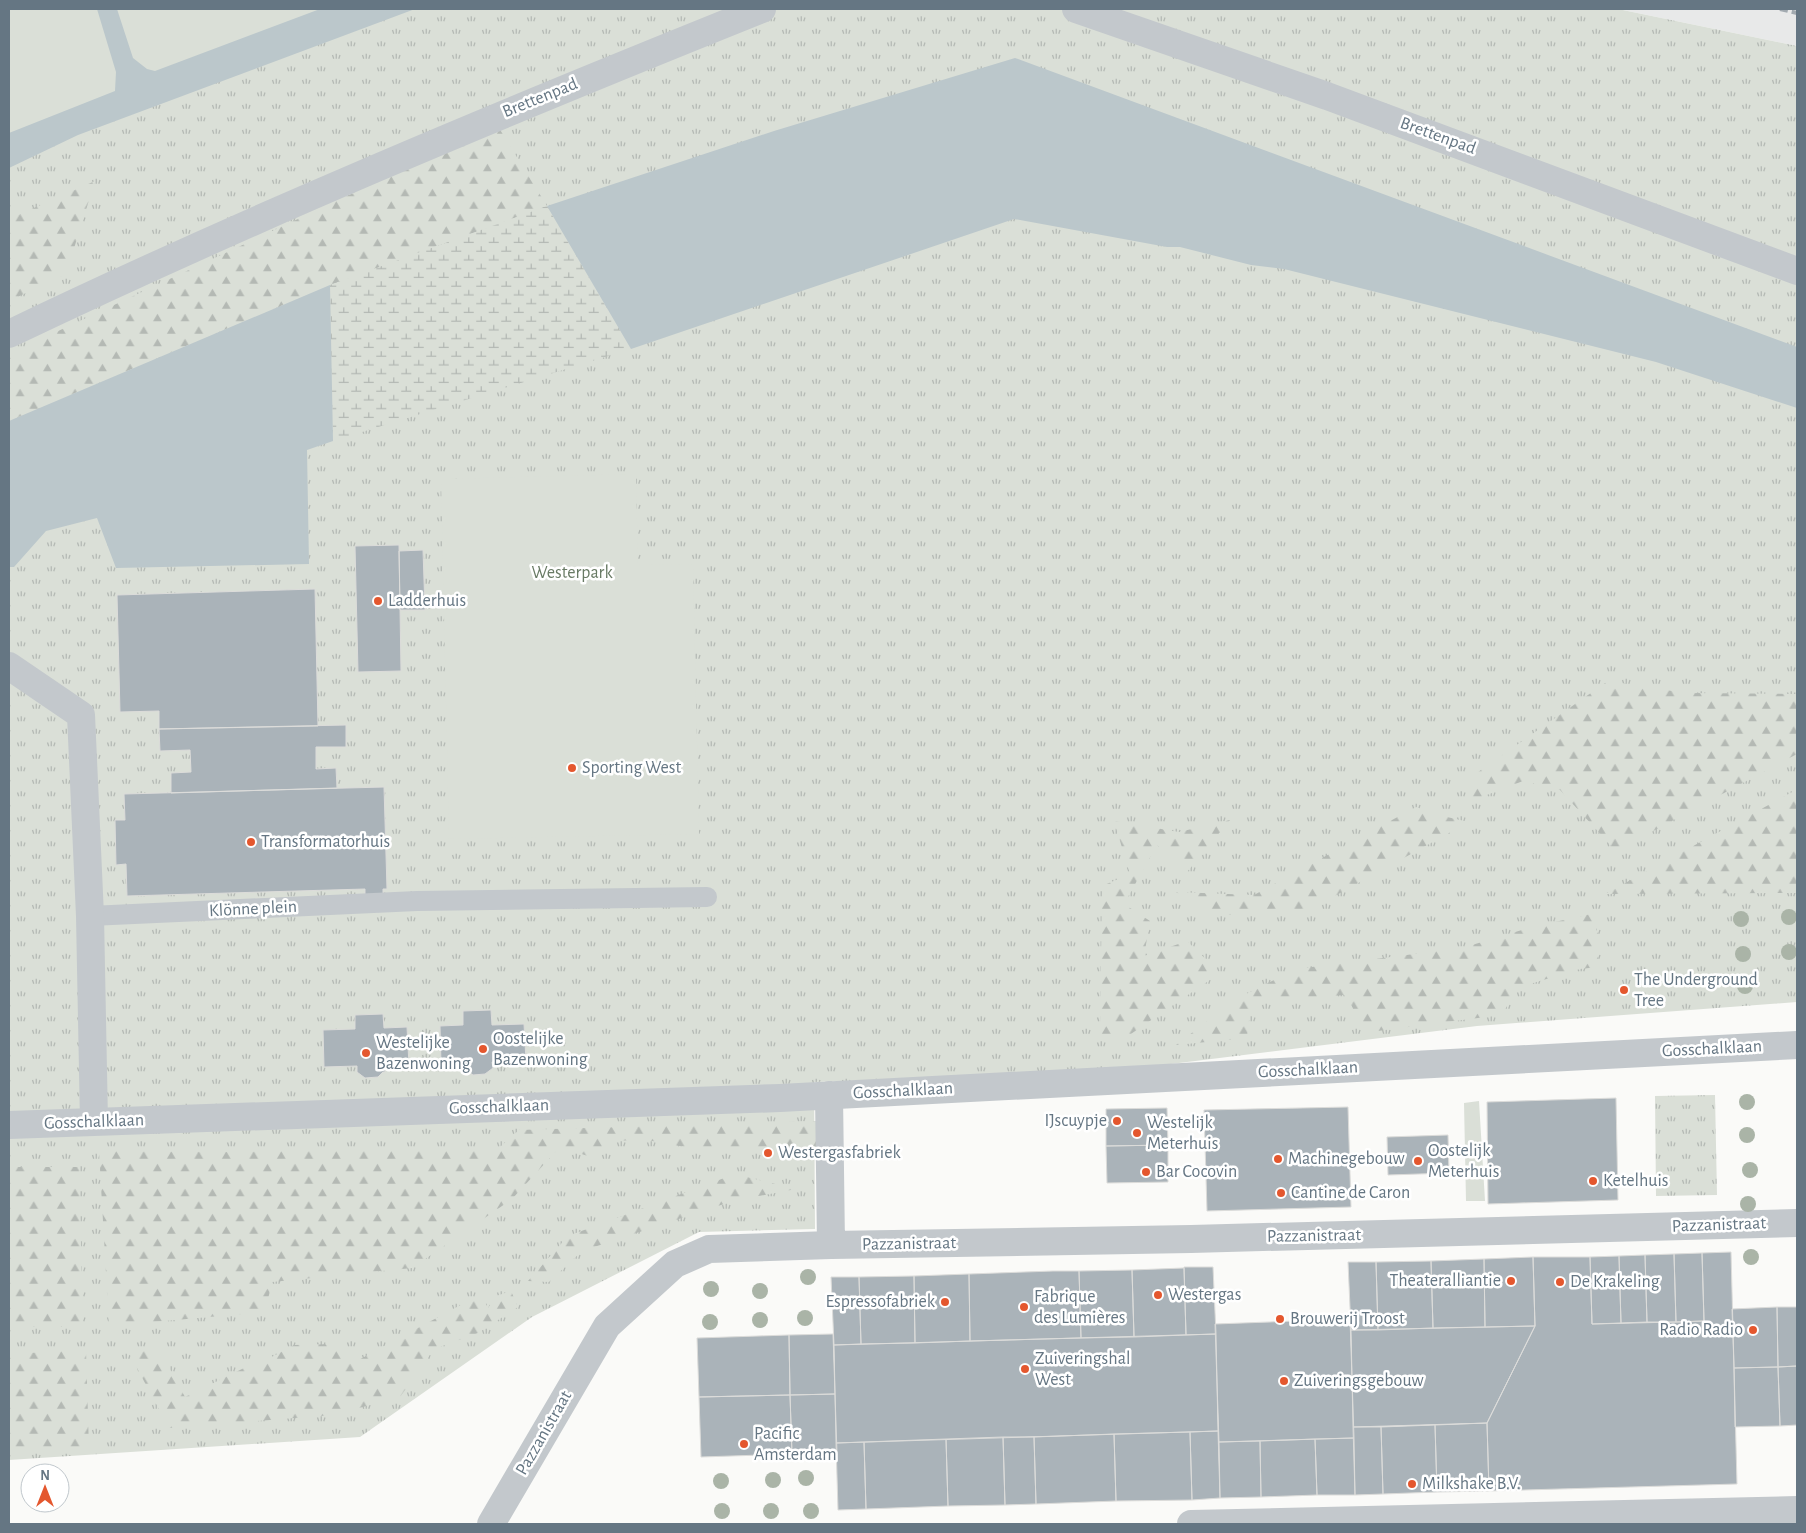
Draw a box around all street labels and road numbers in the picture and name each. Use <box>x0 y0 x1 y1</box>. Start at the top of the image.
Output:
street label: Brettenpad <box>500 75 580 121</box>
street label: Brettenpad <box>1398 114 1478 158</box>
street label: Klönne plein <box>209 898 297 920</box>
street label: Gosschalklaan <box>1662 1037 1762 1061</box>
street label: Gosschalklaan <box>1258 1058 1358 1082</box>
street label: Gosschalklaan <box>853 1079 953 1103</box>
street label: Gosschalklaan <box>449 1096 549 1118</box>
street label: Gosschalklaan <box>44 1111 144 1133</box>
street label: Pazzanistraat <box>1672 1214 1767 1236</box>
street label: Pazzanistraat <box>1267 1226 1362 1246</box>
street label: Pazzanistraat <box>862 1234 957 1254</box>
street label: Pazzanistraat <box>513 1387 575 1478</box>

